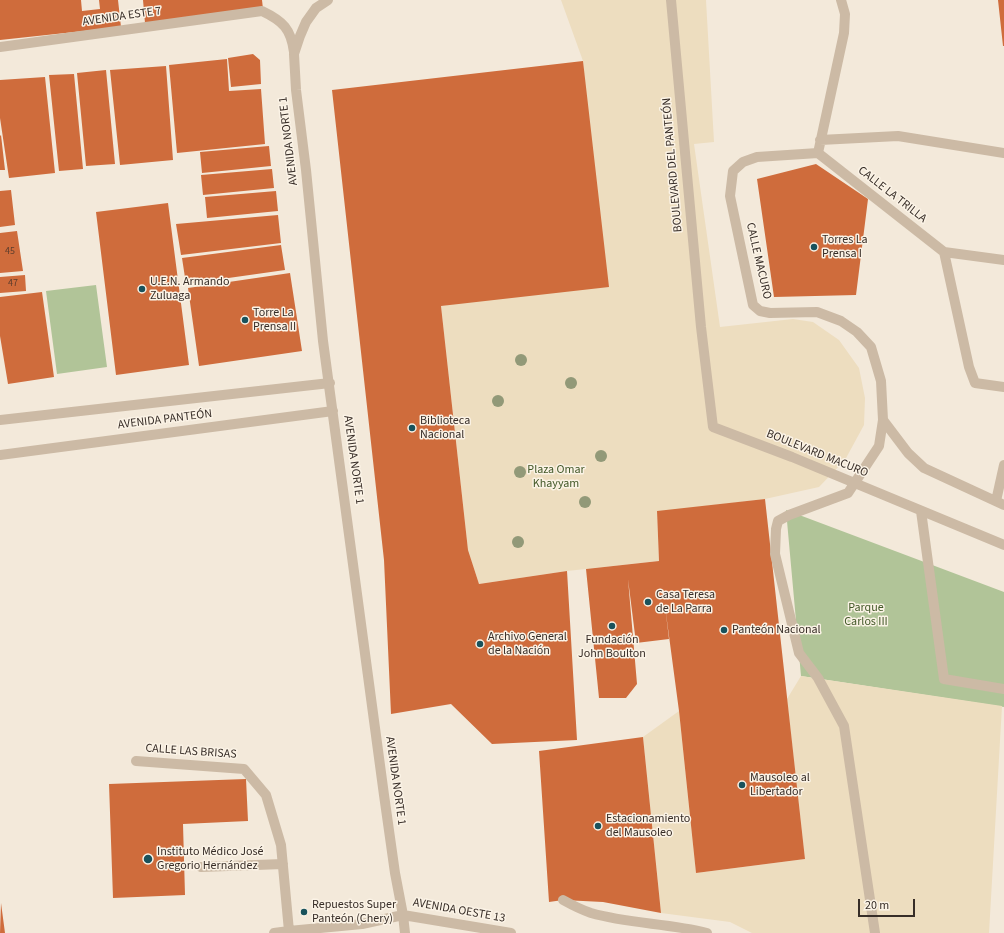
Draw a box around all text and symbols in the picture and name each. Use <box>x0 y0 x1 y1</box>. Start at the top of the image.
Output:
street label: AVENIDA ESTE 7 <box>82 4 162 30</box>
street label: AVENIDA NORTE 1 <box>276 96 302 186</box>
street label: BOULEVARD DEL PANTEÓN <box>660 97 686 233</box>
street label: CALLE LA TRILLA <box>855 164 929 226</box>
street label: CALLE MACURO <box>742 221 774 301</box>
place label: Torres La Prensa I <box>822 233 868 261</box>
marker: Torres La Prensa I <box>809 242 819 252</box>
house number: 45 <box>5 246 15 258</box>
place label: U.E.N. Armando Zuluaga <box>150 275 229 303</box>
house number: 47 <box>8 278 18 290</box>
marker: U.E.N. Armando Zuluaga <box>137 284 147 294</box>
place label: Torre La Prensa II <box>253 306 296 334</box>
marker: Torre La Prensa II <box>240 315 250 325</box>
street label: AVENIDA PANTEÓN <box>117 407 213 433</box>
place label: Biblioteca Nacional <box>420 414 470 442</box>
street label: AVENIDA NORTE 1 <box>340 415 366 505</box>
marker: Biblioteca Nacional <box>407 423 417 433</box>
street label: BOULEVARD MACURO <box>764 427 870 481</box>
park label: Plaza Omar Khayyam <box>527 463 585 491</box>
place label: Casa Teresa de La Parra <box>656 588 715 616</box>
marker: Casa Teresa de La Parra <box>643 597 653 607</box>
park label: Parque Carlos III <box>844 601 888 629</box>
marker: Fundación John Boulton <box>607 621 617 631</box>
place label: Panteón Nacional <box>732 623 821 637</box>
marker: Panteón Nacional <box>719 625 729 635</box>
place label: Archivo General de la Nación <box>488 630 567 658</box>
place label: Fundación John Boulton <box>578 633 646 661</box>
marker: Archivo General de la Nación <box>475 639 485 649</box>
street label: AVENIDA NORTE 1 <box>382 736 408 826</box>
street label: CALLE LAS BRISAS <box>145 742 237 762</box>
place label: Mausoleo al Libertador <box>750 771 810 799</box>
marker: Mausoleo al Libertador <box>737 780 747 790</box>
place label: Estacionamiento del Mausoleo <box>606 812 690 840</box>
marker: Estacionamiento del Mausoleo <box>593 821 603 831</box>
place label: Instituto Médico José Gregorio Hernández <box>157 845 264 873</box>
marker: Instituto Médico José Gregorio Hernández <box>142 853 154 865</box>
scale bar <box>860 891 917 917</box>
street label: AVENIDA OESTE 13 <box>412 896 506 926</box>
text: 20 m <box>865 897 889 914</box>
place label: Repuestos Super Panteón (Chery) <box>312 898 396 926</box>
marker: Repuestos Super Panteón (Chery) <box>299 907 309 917</box>

